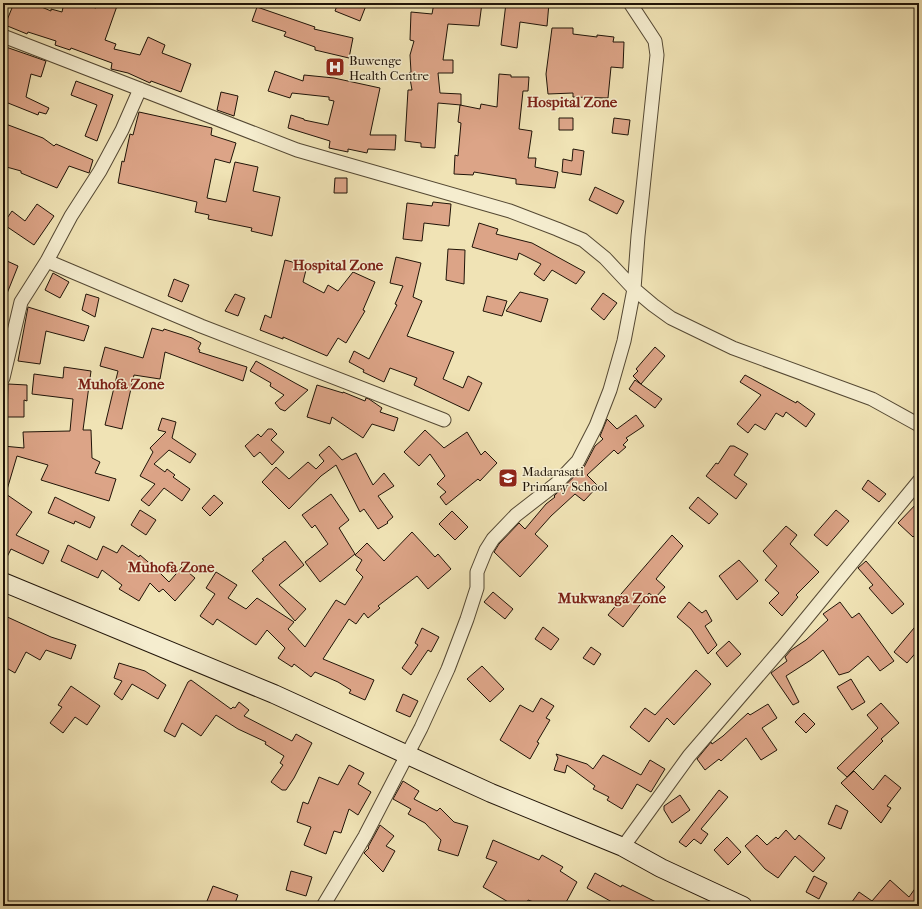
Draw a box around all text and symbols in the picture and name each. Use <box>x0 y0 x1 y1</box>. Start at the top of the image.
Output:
place label: Buwenge Health Centre <box>349 53 430 83</box>
hospital icon: Buwenge Health Centre <box>324 56 346 78</box>
district label: Hospital Zone <box>527 93 618 111</box>
district label: Hospital Zone <box>293 256 384 274</box>
district label: Muhofa Zone <box>77 375 165 393</box>
place label: Madarasati Primary School <box>522 464 608 494</box>
school or university icon: Madarasati Primary School <box>497 467 519 489</box>
district label: Muhofa Zone <box>127 558 215 576</box>
district label: Mukwanga Zone <box>557 589 667 607</box>

